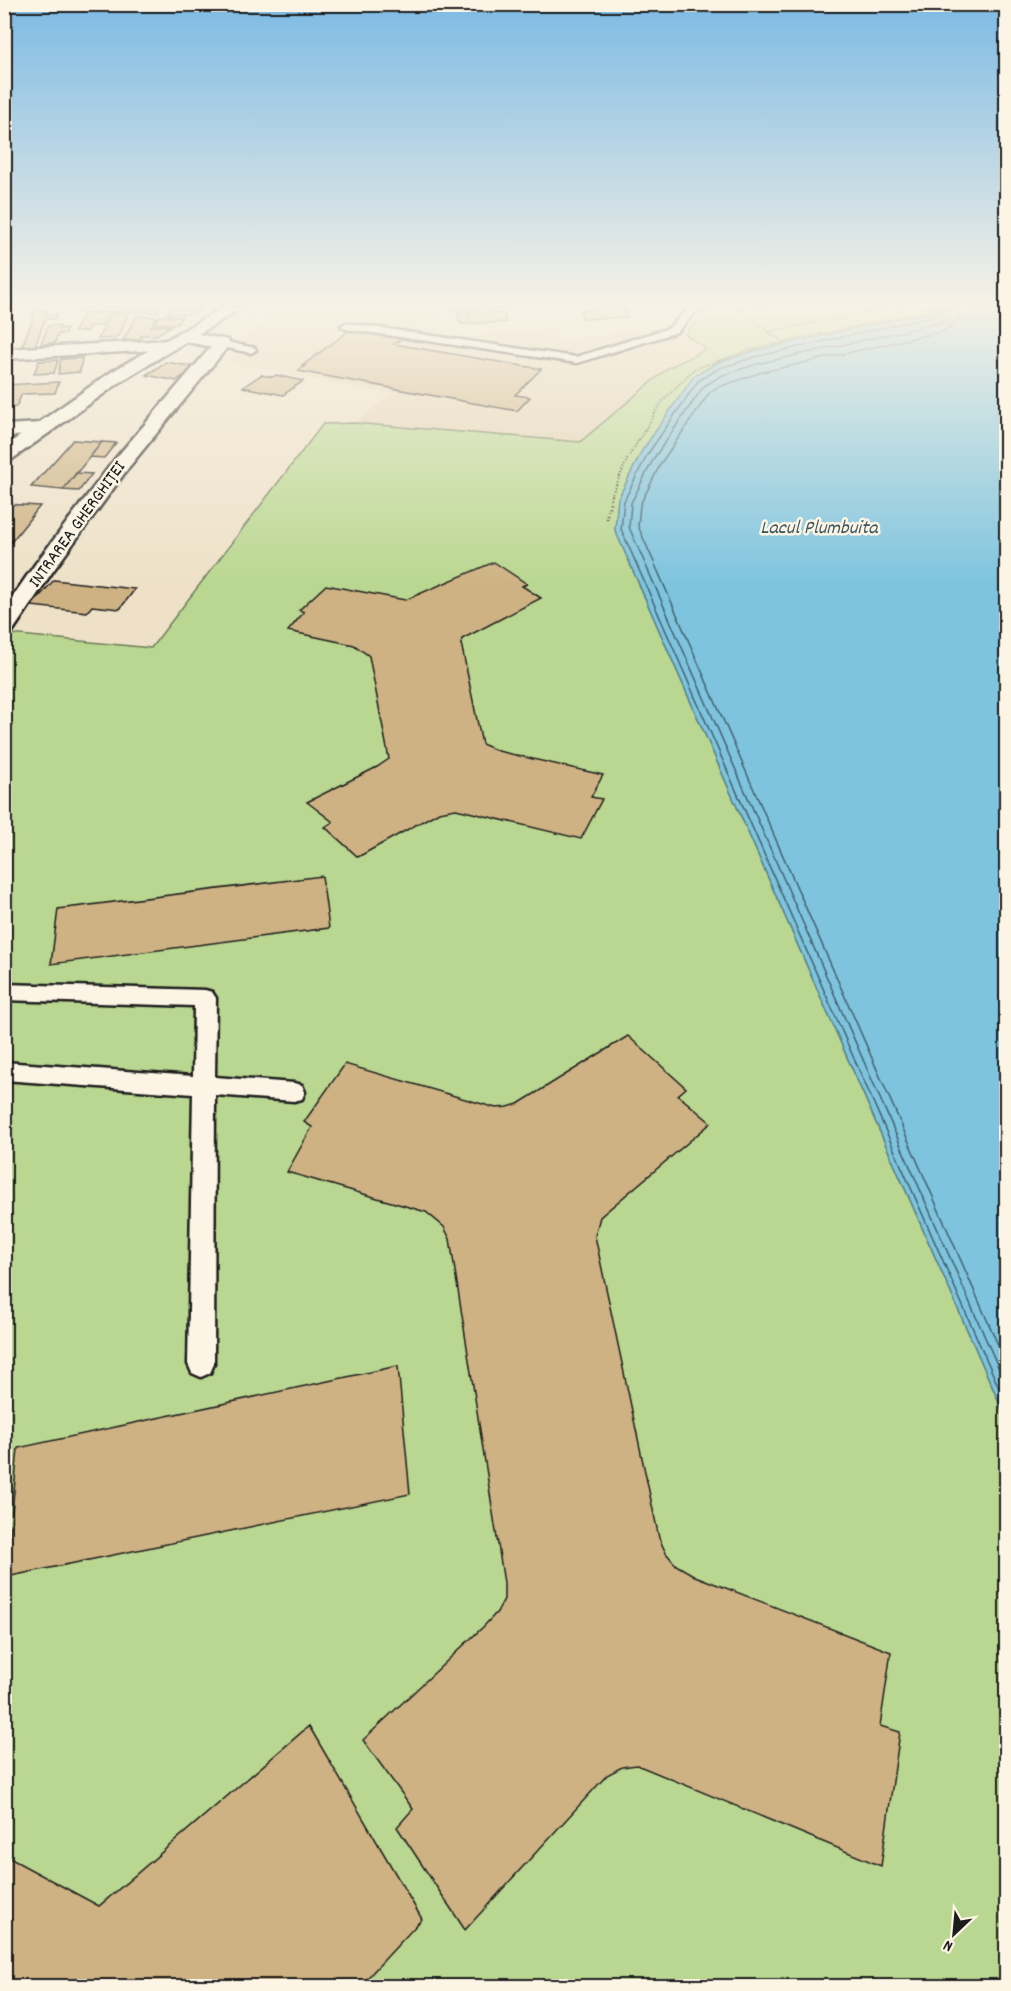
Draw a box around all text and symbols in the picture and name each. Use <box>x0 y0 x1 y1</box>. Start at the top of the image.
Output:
street label: INTRAREA GHERGHIȚEI <box>23 456 133 594</box>
water label: Lacul Plumbuita <box>760 515 879 543</box>
north arrow <box>924 1904 984 1964</box>
text: N <box>940 1933 957 1957</box>

